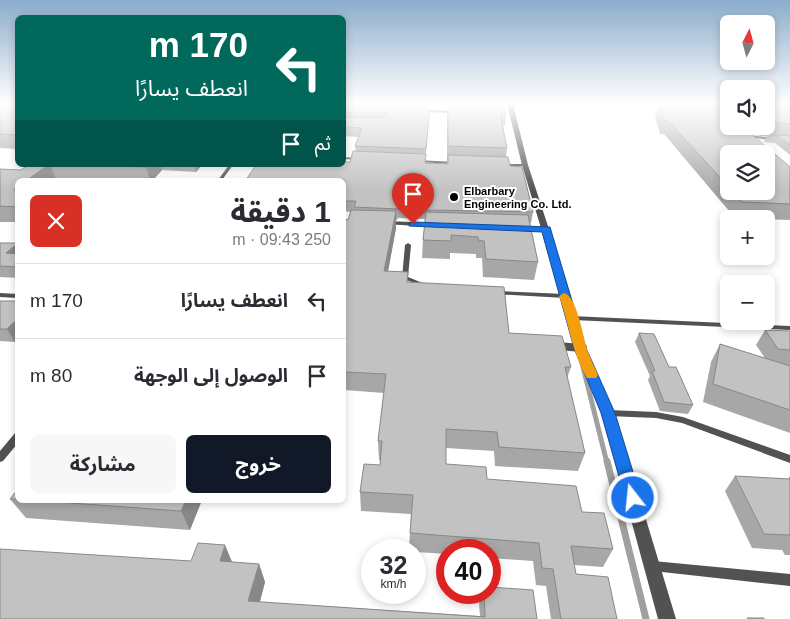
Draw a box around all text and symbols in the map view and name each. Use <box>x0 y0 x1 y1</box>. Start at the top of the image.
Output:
north arrow <box>720 15 775 70</box>
map controls <box>720 15 775 330</box>
text: 170 m <box>149 25 248 64</box>
icon: left <box>266 35 331 100</box>
text: انعطف يسارًا <box>135 76 248 101</box>
button: sound <box>720 80 775 135</box>
icon: arrive <box>277 130 305 158</box>
text: ثم <box>315 133 331 154</box>
button: layers <box>720 145 775 200</box>
pin <box>392 173 434 224</box>
icon: arrive <box>399 180 427 208</box>
place label: Elbarbary Engineering Co. Ltd. <box>464 185 572 210</box>
marker: Elbarbary Engineering Co. Ltd. <box>448 191 460 203</box>
button: close <box>30 195 82 247</box>
text: 1 دقيقة <box>230 195 331 228</box>
button: + <box>720 210 775 265</box>
text: 250 m · 09:43 <box>232 231 331 248</box>
button: − <box>720 275 775 330</box>
icon: left <box>303 287 331 315</box>
text: 170 m <box>30 290 83 311</box>
text: انعطف يسارًا <box>181 290 288 311</box>
icon: arrive <box>303 362 331 390</box>
text: 80 m <box>30 365 72 386</box>
text: الوصول إلى الوجهة <box>134 365 288 386</box>
button: مشاركة <box>30 435 176 493</box>
button: خروج <box>186 435 331 493</box>
position arrow <box>606 471 658 523</box>
speed limit sign: 40 <box>436 539 501 604</box>
text: 32 <box>380 551 407 579</box>
text: km/h <box>380 577 407 591</box>

